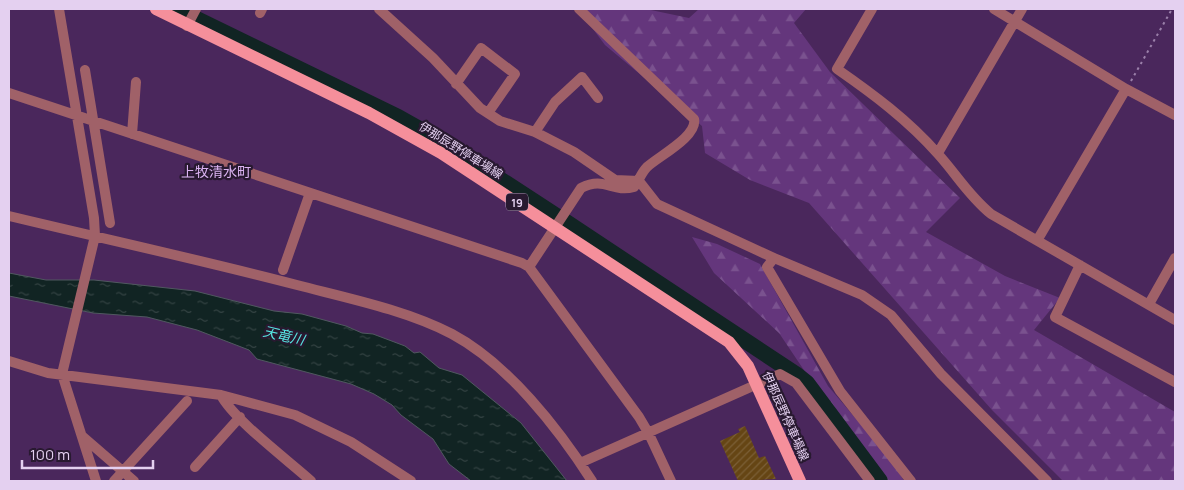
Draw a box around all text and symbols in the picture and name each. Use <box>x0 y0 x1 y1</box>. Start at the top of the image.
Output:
street label: 伊那辰野停車場線 <box>416 117 506 183</box>
district label: 上牧清水町 <box>181 162 251 181</box>
road number: 19 <box>506 193 528 210</box>
water label: 天竜川 <box>261 321 309 349</box>
street label: 伊那辰野停車場線 <box>759 369 813 463</box>
scale bar <box>22 438 154 470</box>
text: 100 m <box>30 444 70 465</box>

